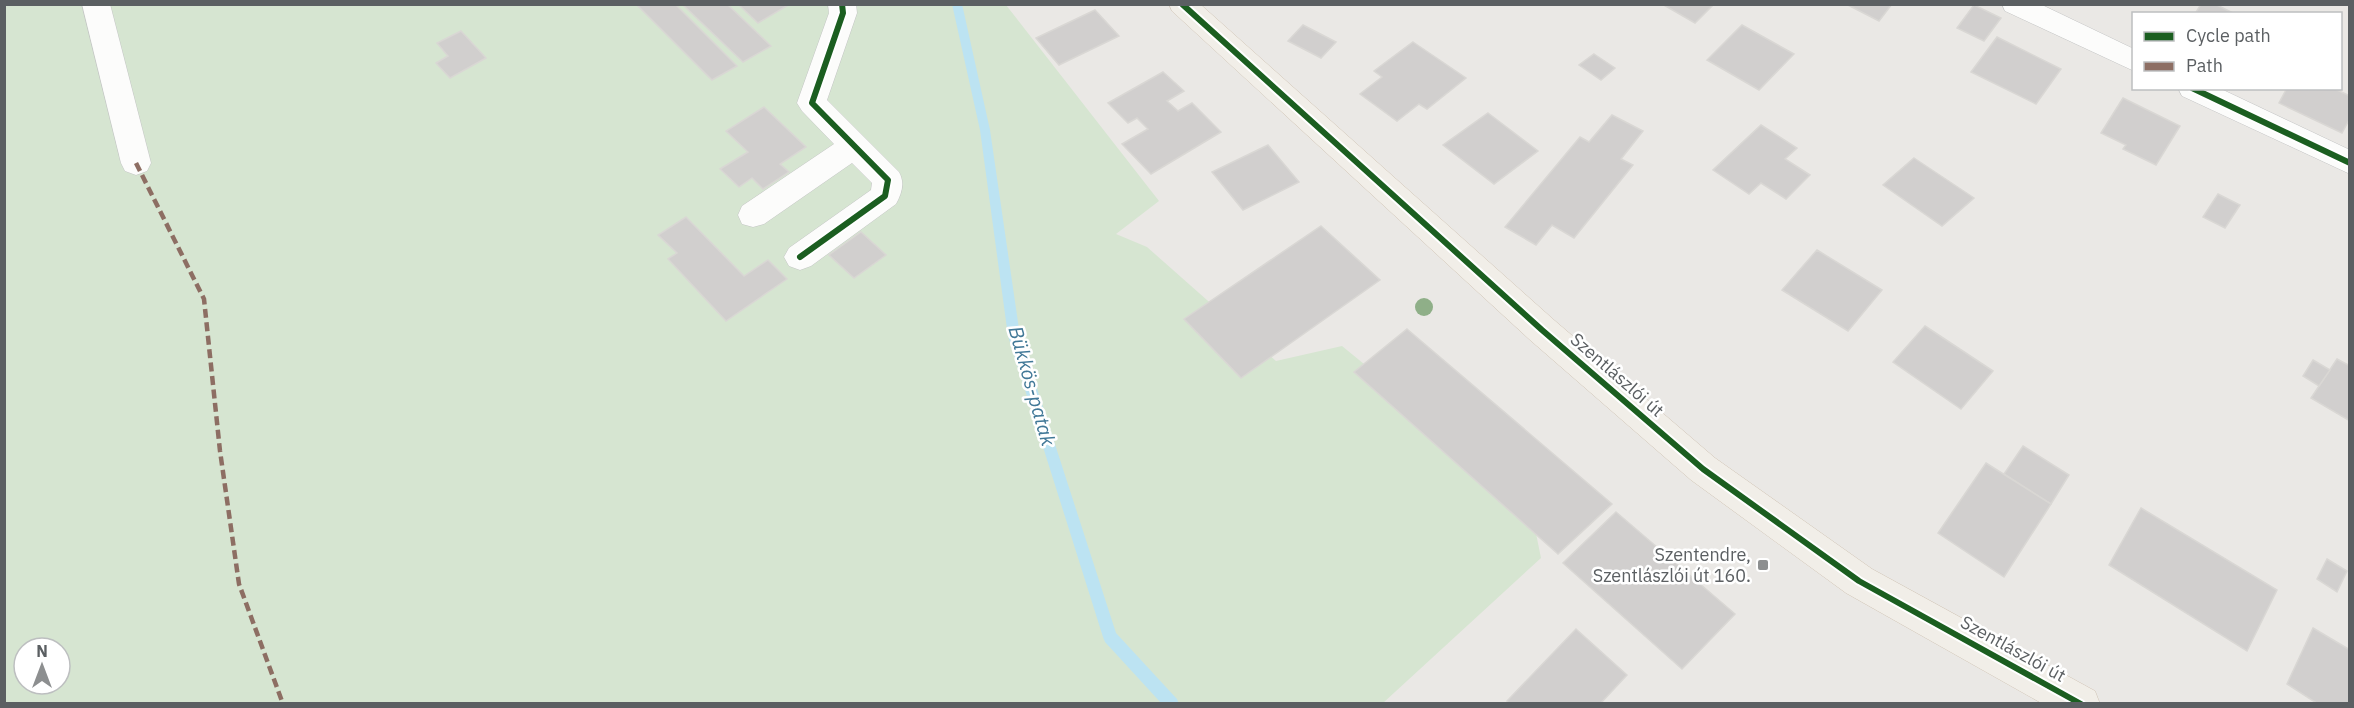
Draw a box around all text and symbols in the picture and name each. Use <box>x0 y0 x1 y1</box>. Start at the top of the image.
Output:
legend <box>2132 12 2342 90</box>
text: Cycle path <box>2186 24 2271 47</box>
text: Path <box>2186 54 2223 77</box>
water label: Bükkös-patak <box>1002 323 1063 450</box>
street label: Szentlászlói út <box>1566 328 1669 422</box>
place label: Szentendre, Szentlászlói út 160. <box>1593 543 1751 587</box>
marker: Szentendre, Szentlászlói út 160. <box>1756 558 1770 572</box>
street label: Szentlászlói út <box>1957 610 2070 687</box>
north arrow <box>12 636 72 696</box>
text: N <box>36 641 48 661</box>

